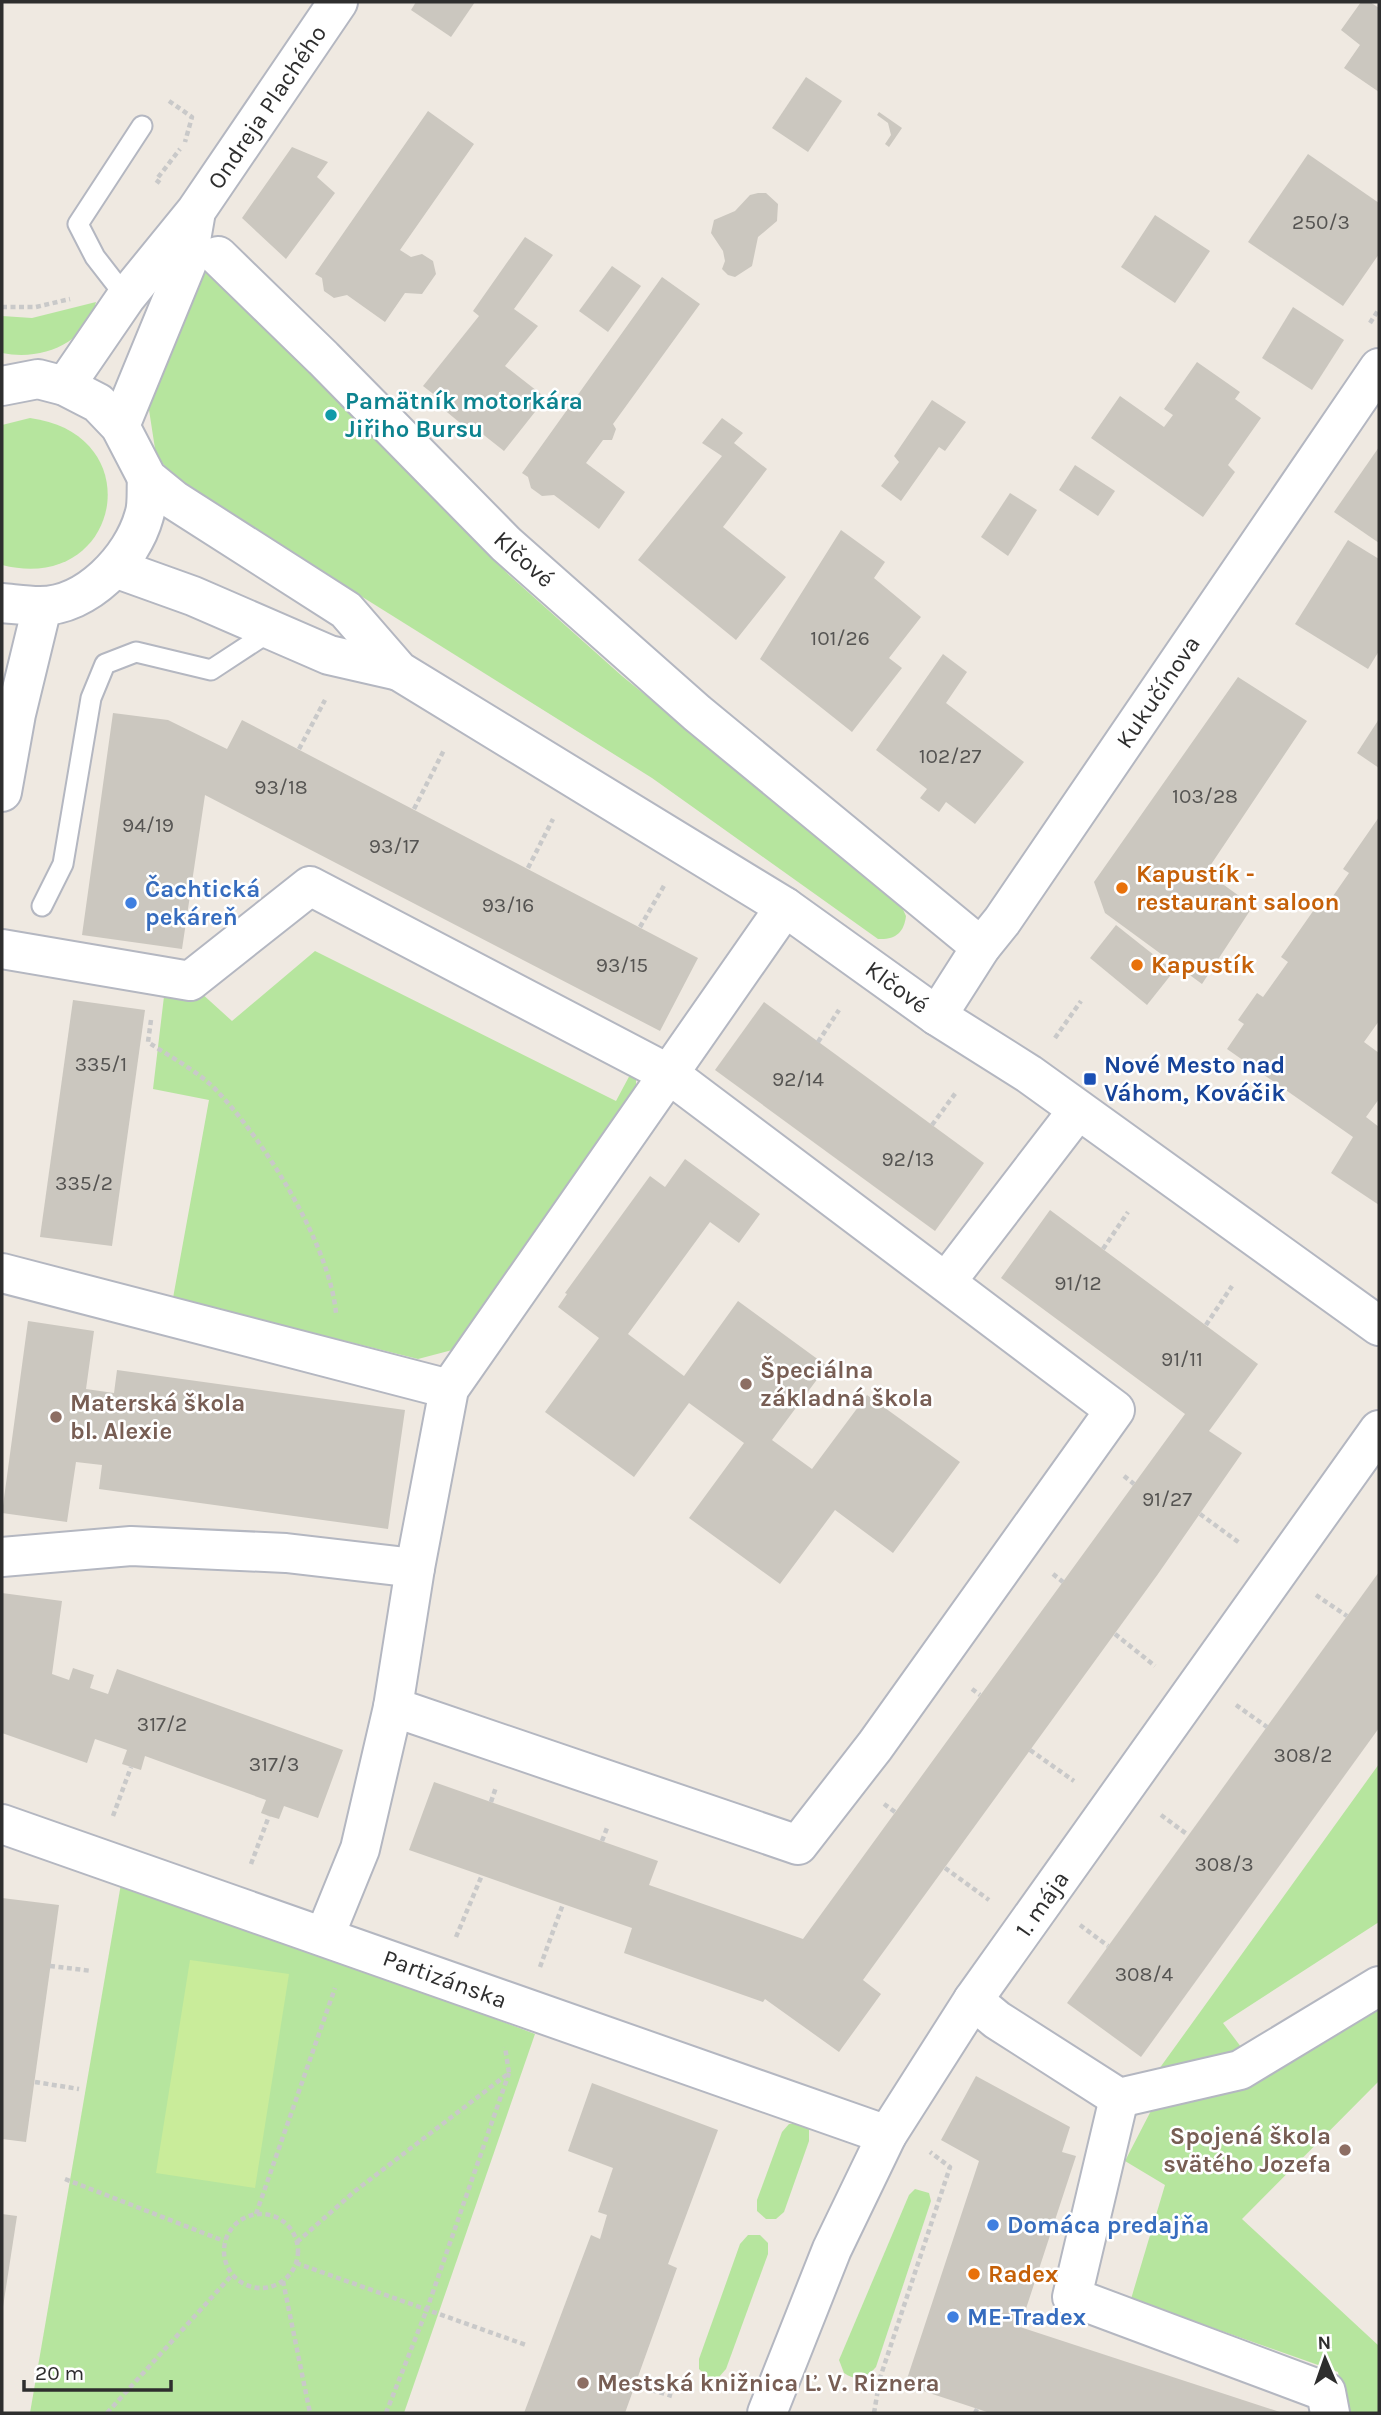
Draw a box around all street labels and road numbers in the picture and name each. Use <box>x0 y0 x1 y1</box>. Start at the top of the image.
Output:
street label: Ondreja Plachého <box>202 20 332 194</box>
street label: Klčové <box>488 525 560 593</box>
street label: Kukučínova <box>1110 630 1206 754</box>
street label: Klčové <box>860 955 934 1019</box>
street label: 1. mája <box>1009 1866 1075 1942</box>
street label: Partizánska <box>379 1944 511 2014</box>

